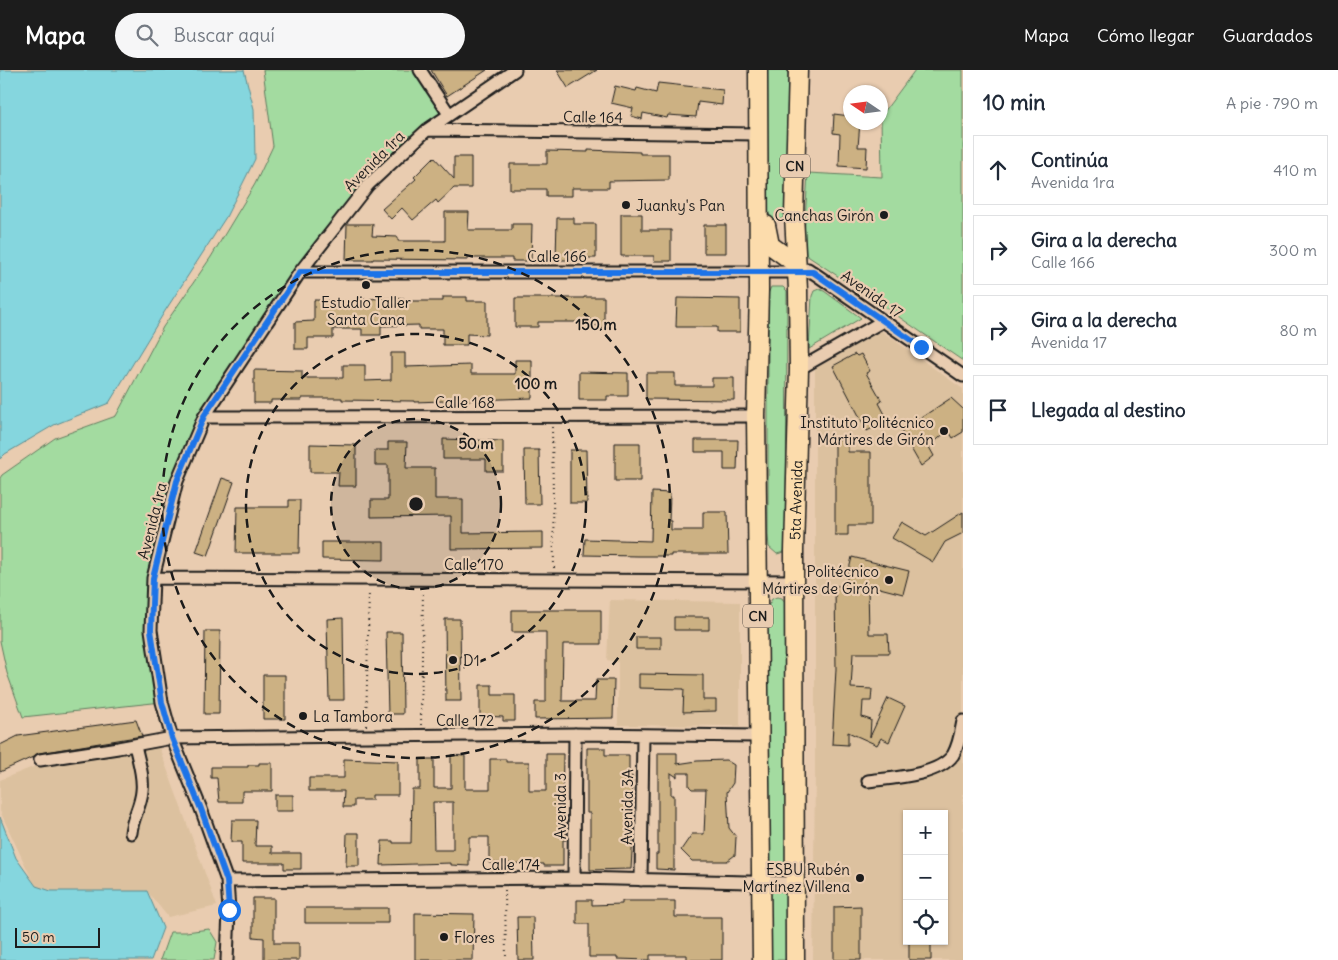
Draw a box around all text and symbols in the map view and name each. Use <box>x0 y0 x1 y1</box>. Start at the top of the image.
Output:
search box <box>115 13 465 58</box>
text: Mapa <box>25 20 85 50</box>
icon: search <box>133 21 161 49</box>
text: Buscar aquí <box>173 23 275 47</box>
text: Mapa <box>1024 24 1069 47</box>
text: Cómo llegar <box>1097 24 1194 47</box>
text: Guardados <box>1222 24 1313 47</box>
north arrow <box>843 85 888 130</box>
text: 10 min <box>983 89 1045 116</box>
text: A pie · 790 m <box>1226 93 1318 113</box>
street label: Calle 164 <box>563 107 623 127</box>
street label: Avenida 1ra <box>340 126 409 195</box>
text: Continúa <box>1031 148 1108 172</box>
road number: CN <box>780 154 810 178</box>
icon: ahead <box>984 156 1012 184</box>
text: 410 m <box>1273 160 1317 180</box>
text: Avenida 1ra <box>1031 172 1115 192</box>
place label: Juanky's Pan <box>636 196 725 215</box>
marker: Juanky's Pan <box>620 199 632 211</box>
place label: Canchas Girón <box>774 206 874 225</box>
marker: Canchas Girón <box>878 209 890 221</box>
text: Gira a la derecha <box>1031 228 1177 252</box>
icon: right <box>984 236 1012 264</box>
text: 300 m <box>1269 240 1317 260</box>
street label: Calle 166 <box>527 247 587 266</box>
text: Calle 166 <box>1031 252 1095 272</box>
street label: Avenida 17 <box>837 266 907 322</box>
marker: Estudio Taller Santa Cana <box>360 279 372 291</box>
place label: Estudio Taller Santa Cana <box>321 293 411 329</box>
text: Gira a la derecha <box>1031 308 1177 332</box>
text: 150 m <box>575 315 617 334</box>
icon: right <box>984 316 1012 344</box>
text: 80 m <box>1279 320 1317 340</box>
text: Avenida 17 <box>1031 332 1107 352</box>
route end <box>910 336 933 359</box>
text: 100 m <box>515 374 557 393</box>
street label: Calle 168 <box>435 393 495 412</box>
icon: arrive <box>984 396 1012 424</box>
text: Llegada al destino <box>1031 398 1186 422</box>
place label: Instituto Politécnico Mártires de Girón <box>800 413 934 449</box>
marker: Instituto Politécnico Mártires de Girón <box>938 425 950 437</box>
text: 50 m <box>458 434 494 453</box>
street label: 5ta Avenida <box>785 459 806 540</box>
street label: Avenida 1ra <box>133 480 171 561</box>
centre of rings <box>407 495 425 513</box>
street label: Calle 170 <box>444 555 504 574</box>
place label: Politécnico Mártires de Girón <box>762 562 879 598</box>
marker: Politécnico Mártires de Girón <box>883 574 895 586</box>
road number: CN <box>743 604 773 628</box>
place label: D1 <box>463 651 480 670</box>
marker: D1 <box>447 654 459 666</box>
place label: La Tambora <box>313 707 393 726</box>
marker: La Tambora <box>297 710 309 722</box>
street label: Calle 172 <box>436 711 494 730</box>
street label: Avenida 3A <box>617 768 637 845</box>
street label: Avenida 3 <box>551 773 570 839</box>
map controls <box>903 810 948 945</box>
button: + <box>903 810 948 855</box>
street label: Calle 174 <box>482 855 540 874</box>
button: − <box>903 855 948 900</box>
place label: ESBU Rubén Martínez Villena <box>743 860 850 896</box>
marker: ESBU Rubén Martínez Villena <box>854 872 866 884</box>
route start <box>218 899 241 922</box>
button: locate <box>903 900 948 945</box>
scale bar <box>15 925 100 948</box>
text: 50 m <box>22 928 55 946</box>
place label: Flores <box>454 928 495 947</box>
marker: Flores <box>438 931 450 943</box>

